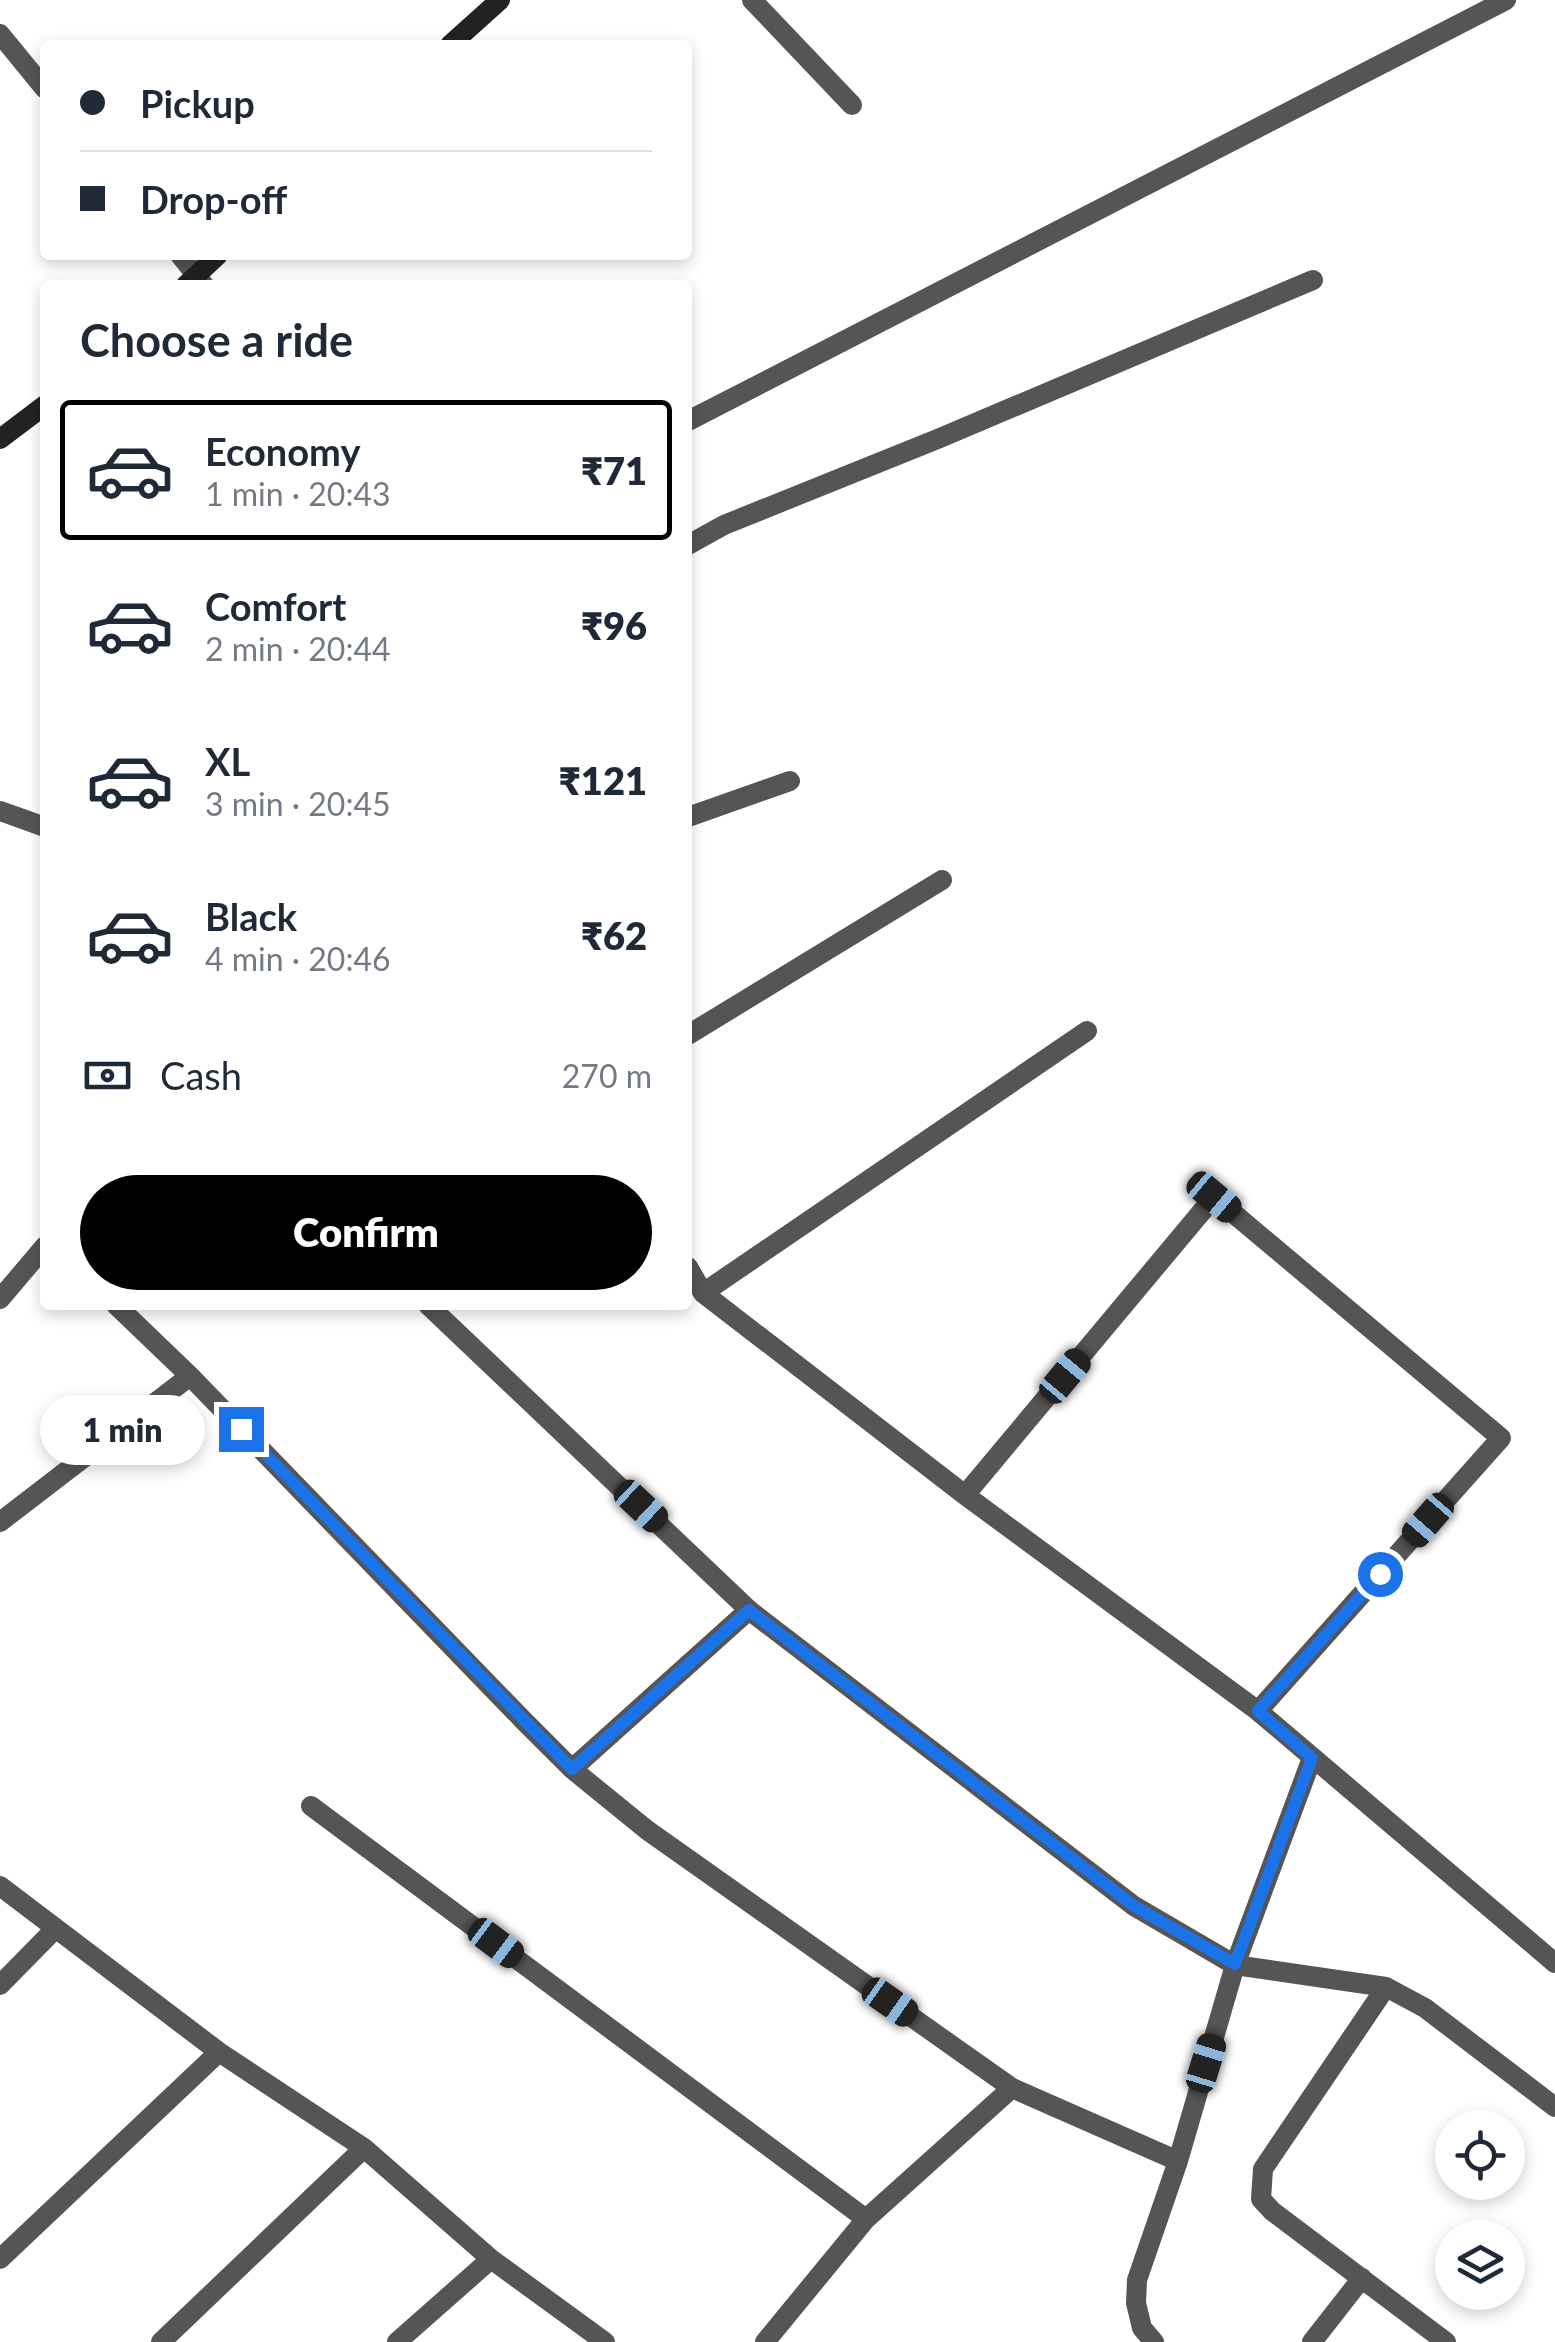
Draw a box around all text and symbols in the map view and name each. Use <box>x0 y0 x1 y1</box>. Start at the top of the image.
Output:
text: Pickup <box>140 80 255 126</box>
text: Drop-off <box>140 176 287 222</box>
text: Choose a ride <box>80 313 353 367</box>
icon: car <box>85 425 175 515</box>
text: Economy <box>205 428 360 474</box>
text: ₹71 <box>581 447 647 493</box>
text: 1 min · 20:43 <box>205 474 391 513</box>
icon: car <box>85 580 175 670</box>
text: Comfort <box>205 583 346 629</box>
text: ₹96 <box>581 602 647 648</box>
text: 2 min · 20:44 <box>205 629 391 668</box>
icon: car <box>85 735 175 825</box>
text: XL <box>205 738 250 784</box>
text: ₹121 <box>559 757 647 803</box>
text: 3 min · 20:45 <box>205 784 391 823</box>
icon: car <box>85 890 175 980</box>
text: Black <box>205 893 297 939</box>
text: ₹62 <box>581 912 647 958</box>
text: 4 min · 20:46 <box>205 939 391 978</box>
icon: cash <box>80 1048 135 1103</box>
text: Cash <box>160 1052 242 1098</box>
text: 270 m <box>562 1056 652 1095</box>
car <box>1181 1166 1247 1228</box>
button: Confirm <box>80 1175 652 1290</box>
car <box>1034 1343 1096 1409</box>
callout: 1 min <box>41 1394 206 1464</box>
route end <box>219 1407 264 1452</box>
text: 1 min <box>83 1410 162 1449</box>
car <box>609 1475 673 1537</box>
car <box>1397 1488 1459 1552</box>
route start <box>1358 1552 1403 1597</box>
car <box>463 1913 529 1973</box>
car <box>857 1973 923 2031</box>
car <box>1183 2030 1229 2096</box>
map controls <box>1435 2110 1525 2310</box>
button: locate <box>1435 2110 1525 2200</box>
button: layers <box>1435 2220 1525 2310</box>

